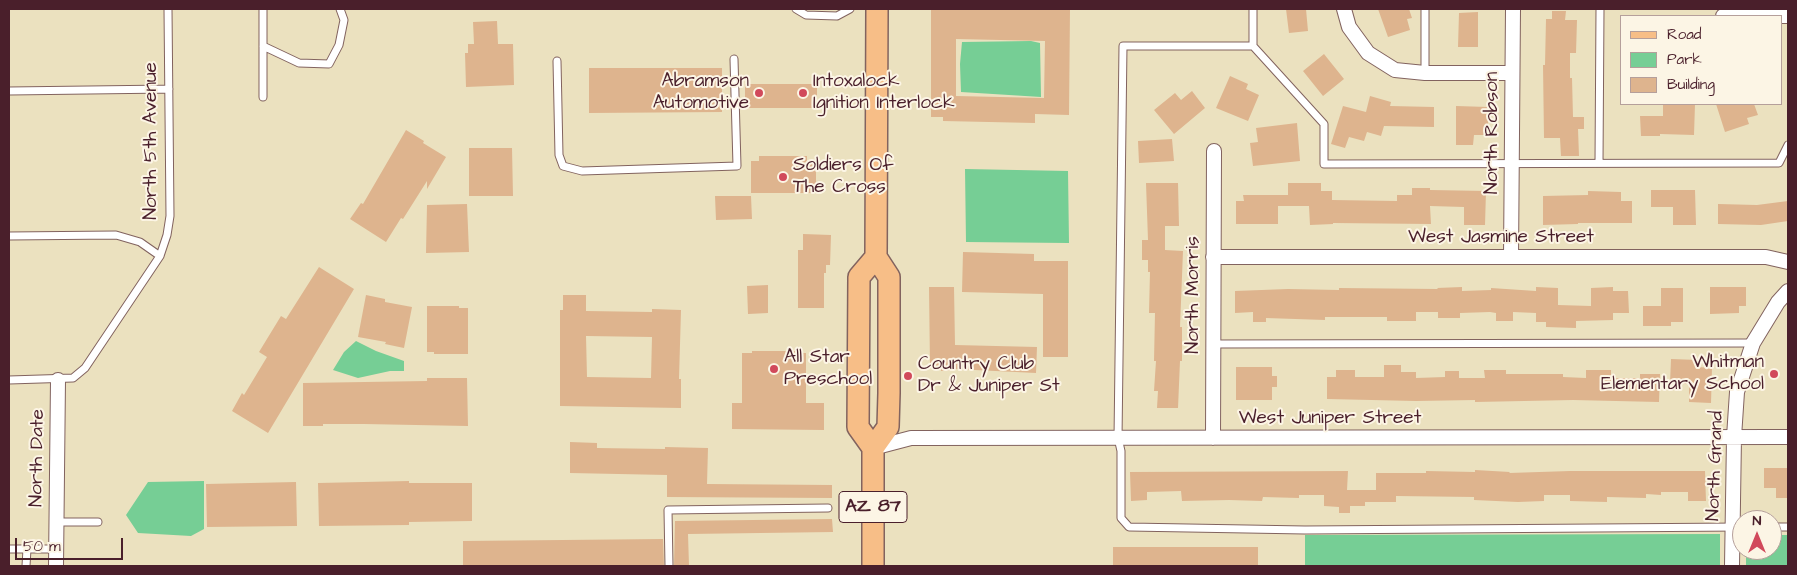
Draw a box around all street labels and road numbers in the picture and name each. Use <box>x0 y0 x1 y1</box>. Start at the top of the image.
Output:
street label: North 5th Avenue <box>141 62 163 220</box>
street label: North Robson <box>1482 72 1504 194</box>
street label: West Jasmine Street <box>1408 227 1594 249</box>
street label: North Morris <box>1183 236 1205 354</box>
street label: West Juniper Street <box>1239 408 1421 430</box>
street label: North Date <box>26 409 50 507</box>
street label: North Grand <box>1703 410 1729 522</box>
road number: AZ 87 <box>839 492 907 522</box>

